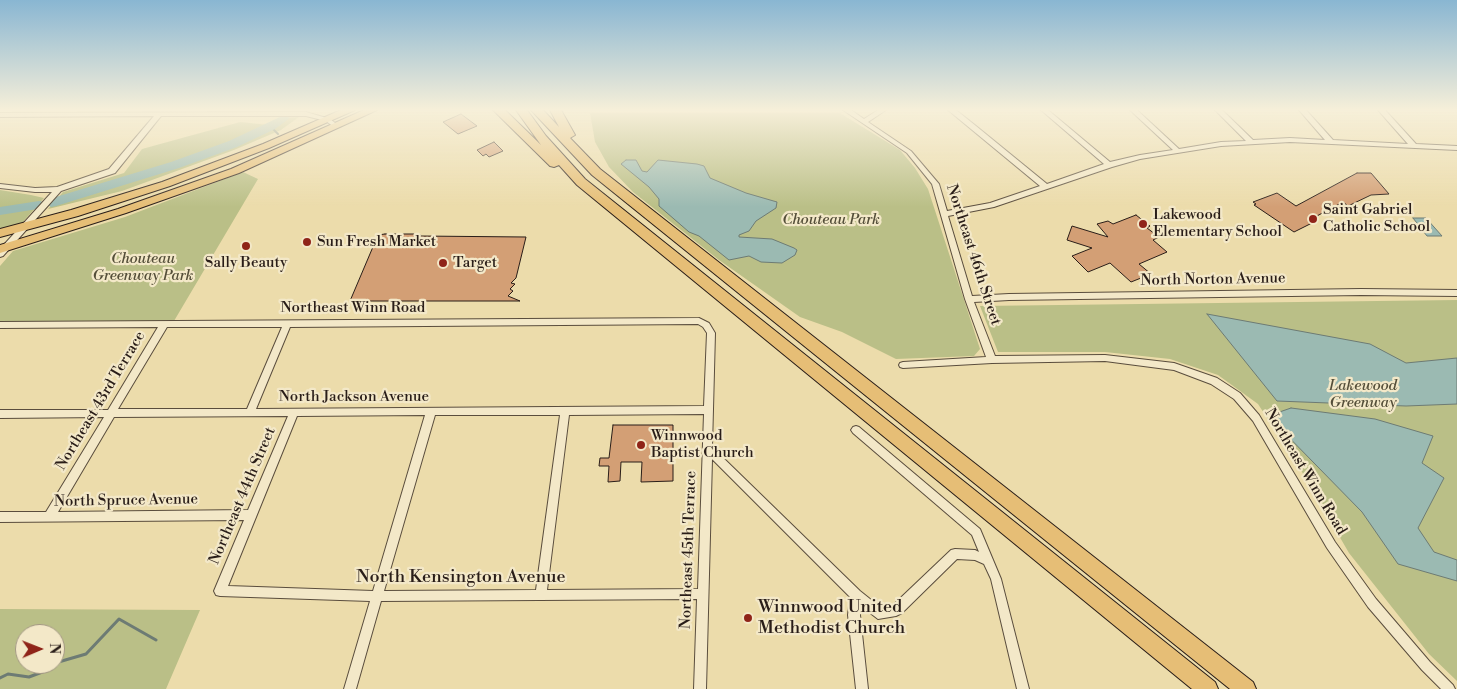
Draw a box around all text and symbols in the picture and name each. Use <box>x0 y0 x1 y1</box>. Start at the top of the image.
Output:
street label: Northeast 46th Street <box>942 182 1004 328</box>
place label: Saint Gabriel Catholic School <box>1323 201 1430 236</box>
place label: Lakewood Elementary School <box>1153 206 1282 241</box>
park label: Chouteau Park <box>782 211 880 229</box>
marker: Saint Gabriel Catholic School <box>1307 213 1319 225</box>
marker: Lakewood Elementary School <box>1137 218 1149 230</box>
place label: Sun Fresh Market <box>317 233 436 251</box>
marker: Sun Fresh Market <box>301 236 313 248</box>
marker: Sally Beauty <box>240 240 252 252</box>
park label: Chouteau Greenway Park <box>93 250 193 285</box>
place label: Sally Beauty <box>205 254 287 272</box>
place label: Target <box>453 254 497 272</box>
marker: Target <box>437 257 449 269</box>
street label: North Norton Avenue <box>1140 270 1286 290</box>
street label: Northeast Winn Road <box>281 299 425 317</box>
street label: Northeast 43rd Terrace <box>52 328 150 474</box>
park label: Lakewood Greenway <box>1329 377 1397 412</box>
street label: North Jackson Avenue <box>279 388 429 406</box>
street label: Northeast Winn Road <box>1260 405 1350 539</box>
street label: Northeast 44th Street <box>206 425 280 567</box>
place label: Winnwood Baptist Church <box>651 427 754 462</box>
marker: Winnwood Baptist Church <box>635 439 647 451</box>
street label: Northeast 45th Terrace <box>677 471 701 629</box>
street label: North Spruce Avenue <box>54 491 198 511</box>
street label: North Kensington Avenue <box>356 567 566 589</box>
place label: Winnwood United Methodist Church <box>758 597 905 640</box>
marker: Winnwood United Methodist Church <box>742 612 754 624</box>
north arrow <box>15 624 65 674</box>
text: N <box>45 643 63 654</box>

